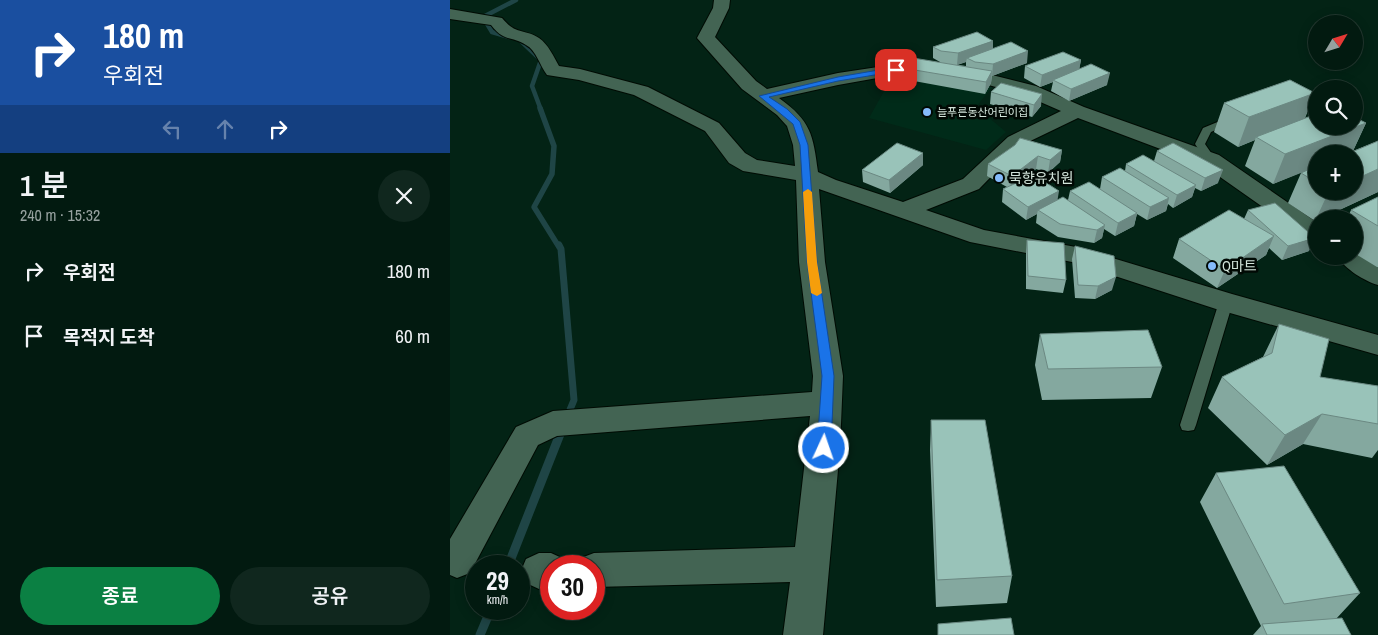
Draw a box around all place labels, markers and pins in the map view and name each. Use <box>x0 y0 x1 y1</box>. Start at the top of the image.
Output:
pin <box>875 49 917 91</box>
place label: 늘푸른동산어린이집 <box>937 105 1028 119</box>
marker: 늘푸른동산어린이집 <box>921 106 933 118</box>
place label: 묵향유치원 <box>1009 169 1073 187</box>
marker: 묵향유치원 <box>993 172 1005 184</box>
place label: Q마트 <box>1222 257 1257 275</box>
marker: Q마트 <box>1206 260 1218 272</box>

